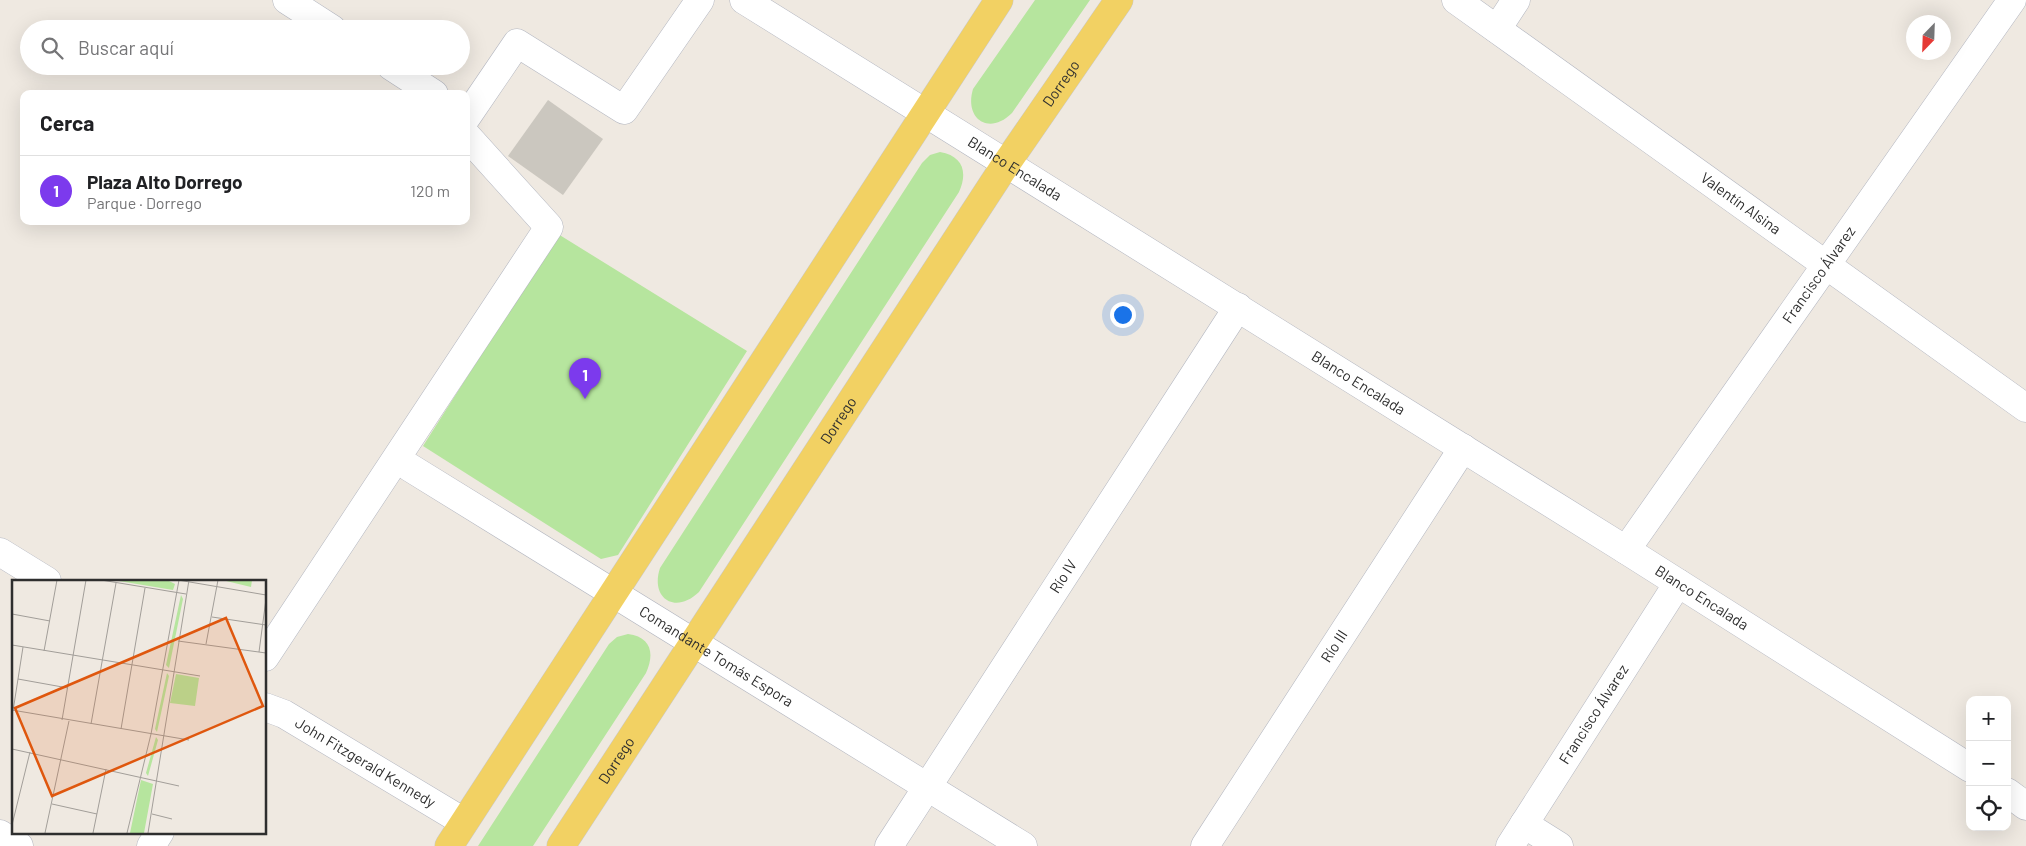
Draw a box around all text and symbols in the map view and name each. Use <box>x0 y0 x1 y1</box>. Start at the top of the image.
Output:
north arrow <box>1906 15 1951 60</box>
search box <box>20 20 470 75</box>
icon: search <box>38 34 66 62</box>
text: Buscar aquí <box>78 36 174 59</box>
street label: Dorrego <box>1038 56 1083 110</box>
text: Cerca <box>40 110 94 135</box>
street label: Blanco Encalada <box>965 132 1065 204</box>
street label: Valentín Alsina <box>1698 168 1785 238</box>
text: Plaza Alto Dorrego <box>87 170 243 193</box>
text: 1 <box>53 181 59 200</box>
text: 120 m <box>410 181 450 200</box>
text: Parque · Dorrego <box>87 193 202 212</box>
street label: Francisco Álvarez <box>1778 222 1859 326</box>
your location <box>1110 302 1136 328</box>
street label: Blanco Encalada <box>1309 346 1409 418</box>
pin: 1 <box>569 358 601 399</box>
street label: Dorrego <box>816 393 860 447</box>
street label: Río IV <box>1045 556 1080 596</box>
street label: Blanco Encalada <box>1652 561 1752 633</box>
inset map <box>12 580 266 834</box>
street label: Comandante Tomás Espora <box>637 602 797 710</box>
street label: Río III <box>1316 626 1351 665</box>
street label: Francisco Álvarez <box>1555 661 1632 767</box>
map controls <box>1966 696 2011 831</box>
button: + <box>1966 696 2011 741</box>
street label: John Fitzgerald Kennedy <box>292 713 439 811</box>
street label: Dorrego <box>594 733 638 787</box>
button: − <box>1966 741 2011 786</box>
button: locate <box>1966 786 2011 831</box>

